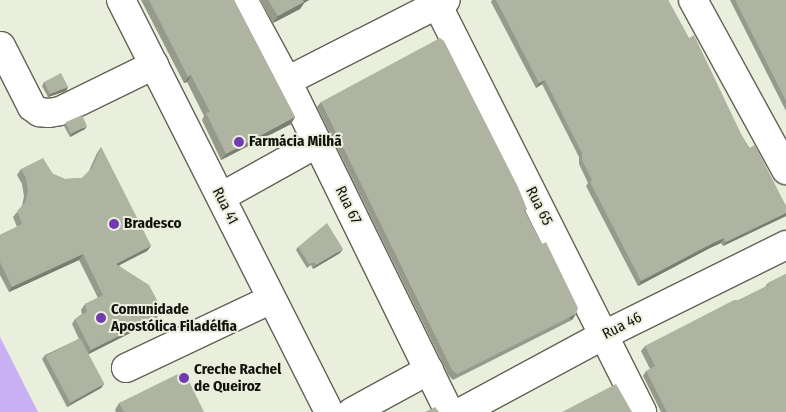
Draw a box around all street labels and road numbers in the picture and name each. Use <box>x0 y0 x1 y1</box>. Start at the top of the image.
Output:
street label: Rua 67 <box>331 183 365 227</box>
street label: Rua 41 <box>208 184 242 228</box>
street label: Rua 65 <box>522 184 556 228</box>
street label: Rua 46 <box>599 309 645 343</box>

